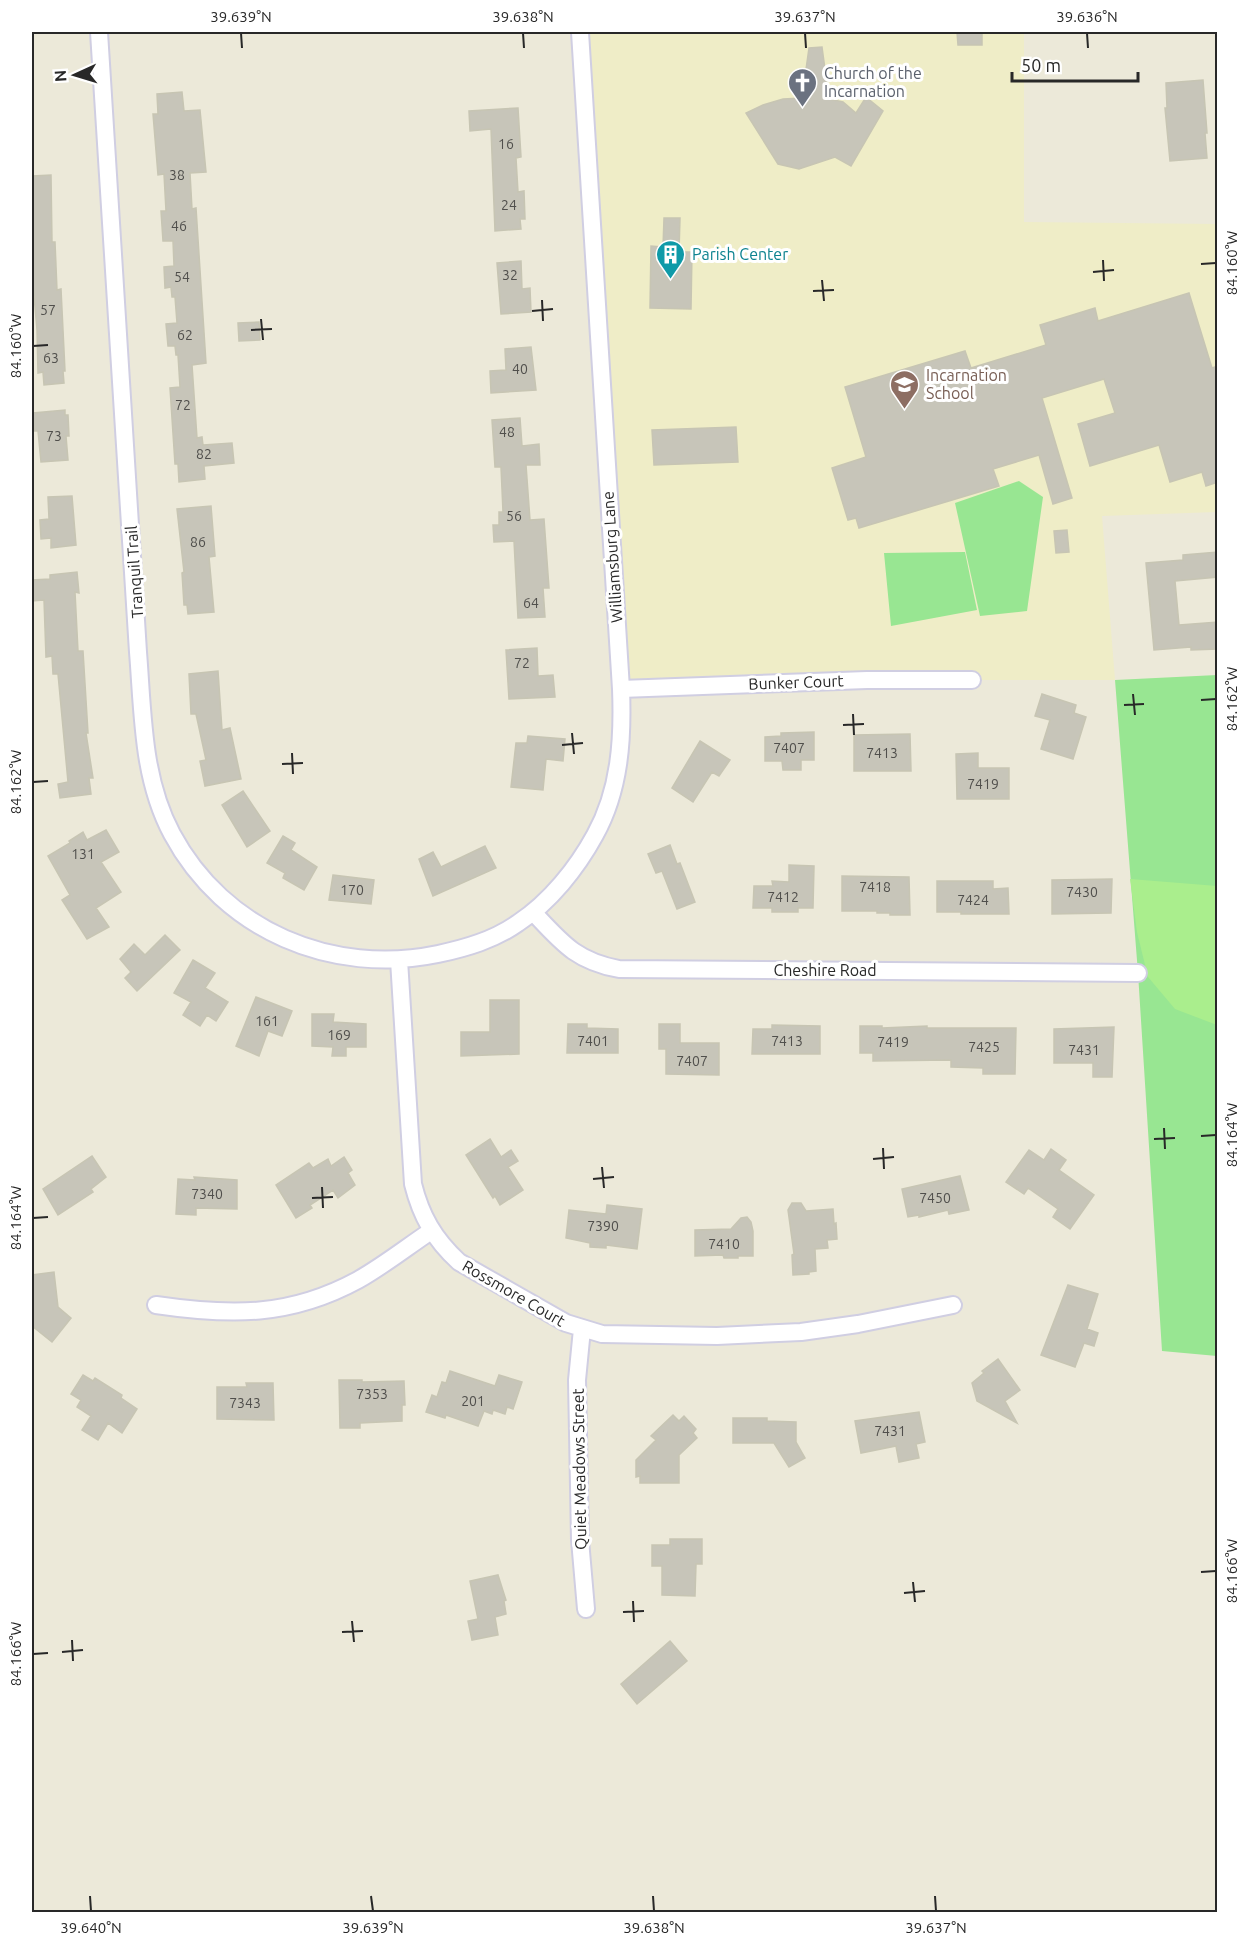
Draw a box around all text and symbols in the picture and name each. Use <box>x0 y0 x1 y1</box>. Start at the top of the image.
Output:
text: 39.639°N <box>210 8 272 25</box>
text: 39.638°N <box>492 8 554 25</box>
text: 39.637°N <box>774 8 836 25</box>
text: 39.636°N <box>1056 8 1118 25</box>
north arrow <box>45 45 105 105</box>
scale bar <box>1012 45 1138 83</box>
text: 50 m <box>1021 55 1061 75</box>
place label: Church of the Incarnation <box>824 64 922 100</box>
church icon: Church of the Incarnation <box>787 66 819 108</box>
text: N <box>51 69 69 83</box>
house number: 16 <box>498 136 514 152</box>
house number: 38 <box>169 167 185 183</box>
house number: 24 <box>501 197 517 213</box>
house number: 46 <box>171 218 187 234</box>
text: 84.160°W <box>1223 231 1240 295</box>
building icon: Parish Center <box>655 238 687 280</box>
place label: Parish Center <box>692 245 788 263</box>
house number: 32 <box>502 267 518 283</box>
house number: 54 <box>174 269 190 285</box>
house number: 57 <box>40 302 56 318</box>
text: 84.160°W <box>7 314 24 378</box>
house number: 62 <box>177 327 193 343</box>
house number: 63 <box>43 350 59 366</box>
house number: 40 <box>512 361 528 377</box>
place label: Incarnation School <box>926 366 1007 402</box>
school or university icon: Incarnation School <box>889 368 921 410</box>
house number: 72 <box>175 397 191 413</box>
house number: 48 <box>499 424 515 440</box>
house number: 73 <box>46 428 62 444</box>
house number: 82 <box>196 446 212 462</box>
street label: Williamsburg Lane <box>598 491 626 623</box>
house number: 56 <box>506 508 522 524</box>
street label: Tranquil Trail <box>122 525 146 619</box>
house number: 86 <box>190 534 206 550</box>
house number: 64 <box>523 595 539 611</box>
house number: 72 <box>514 655 530 671</box>
text: 84.162°W <box>1223 667 1240 731</box>
street label: Bunker Court <box>748 671 845 693</box>
house number: 7407 <box>773 740 805 756</box>
house number: 7413 <box>866 745 898 761</box>
text: 84.162°W <box>7 750 24 814</box>
house number: 7419 <box>967 776 999 792</box>
house number: 131 <box>71 846 95 862</box>
house number: 7418 <box>859 879 891 895</box>
house number: 170 <box>340 882 364 898</box>
house number: 7430 <box>1066 884 1098 900</box>
house number: 7412 <box>767 889 799 905</box>
house number: 7424 <box>957 892 989 908</box>
street label: Cheshire Road <box>773 961 877 979</box>
house number: 161 <box>255 1013 279 1029</box>
house number: 169 <box>327 1027 351 1043</box>
house number: 7401 <box>577 1033 609 1049</box>
house number: 7413 <box>771 1033 803 1049</box>
house number: 7419 <box>877 1034 909 1050</box>
house number: 7425 <box>968 1039 1000 1055</box>
house number: 7431 <box>1068 1042 1100 1058</box>
house number: 7407 <box>676 1053 708 1069</box>
text: 84.164°W <box>1223 1103 1240 1167</box>
text: 84.164°W <box>7 1186 24 1250</box>
house number: 7340 <box>191 1186 223 1202</box>
house number: 7450 <box>919 1190 951 1206</box>
house number: 7390 <box>587 1218 619 1234</box>
house number: 7410 <box>708 1236 740 1252</box>
street label: Rossmore Court <box>459 1256 569 1330</box>
house number: 7353 <box>356 1386 388 1402</box>
street label: Quiet Meadows Street <box>569 1387 589 1550</box>
house number: 201 <box>461 1393 485 1409</box>
house number: 7343 <box>229 1395 261 1411</box>
house number: 7431 <box>874 1423 906 1439</box>
text: 84.166°W <box>1223 1539 1240 1603</box>
text: 84.166°W <box>7 1622 24 1686</box>
text: 39.640°N <box>60 1919 122 1936</box>
text: 39.639°N <box>342 1919 404 1936</box>
text: 39.638°N <box>623 1919 685 1936</box>
text: 39.637°N <box>905 1919 967 1936</box>

